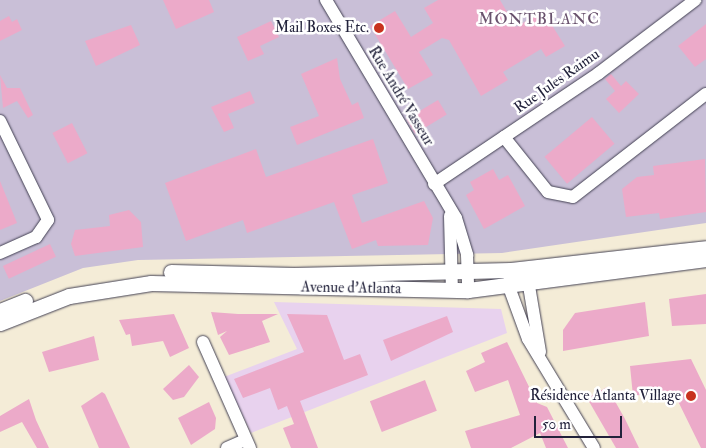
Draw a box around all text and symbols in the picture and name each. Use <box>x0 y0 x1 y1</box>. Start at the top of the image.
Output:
district label: MONTBLANC <box>477 9 601 29</box>
place label: Mail Boxes Etc. <box>275 19 369 37</box>
marker: Mail Boxes Etc. <box>373 22 385 34</box>
street label: Rue André Vasseur <box>364 43 438 149</box>
street label: Rue Jules Raimu <box>511 45 603 117</box>
street label: Avenue d'Atlanta <box>301 278 401 298</box>
place label: Résidence Atlanta Village <box>530 387 681 405</box>
marker: Résidence Atlanta Village <box>685 390 697 402</box>
scale bar <box>536 406 624 438</box>
text: 50 m <box>542 415 571 434</box>

